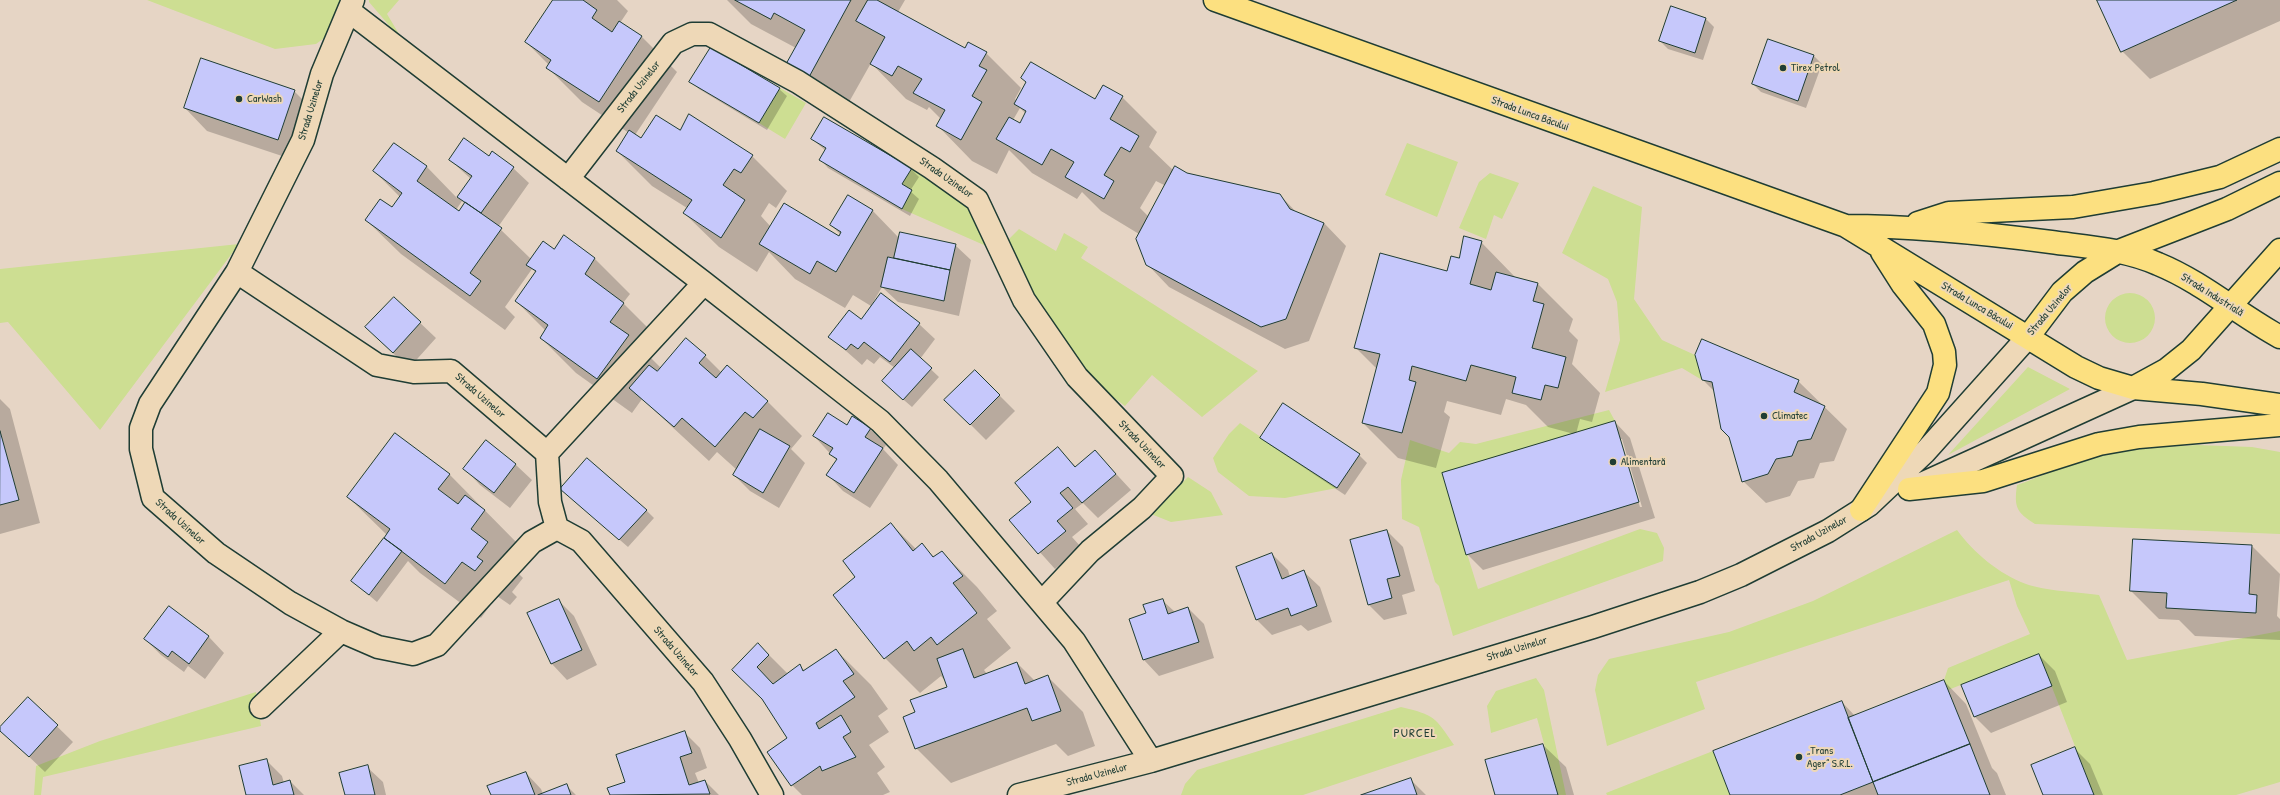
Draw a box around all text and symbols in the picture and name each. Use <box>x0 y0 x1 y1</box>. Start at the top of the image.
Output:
street label: Strada Uzinelor <box>615 58 663 116</box>
place label: Tirex Petrol <box>1791 61 1840 75</box>
marker: Tirex Petrol <box>1778 63 1788 73</box>
street label: Strada Uzinelor <box>296 78 326 142</box>
place label: CarWash <box>247 92 282 106</box>
marker: CarWash <box>234 94 244 104</box>
street label: Strada Lunca Bâcului <box>1489 94 1571 134</box>
street label: Strada Uzinelor <box>917 155 975 201</box>
street label: Strada Industrială <box>2178 271 2246 319</box>
street label: Strada Lunca Bâcului <box>1939 279 2015 333</box>
street label: Strada Uzinelor <box>2025 282 2075 338</box>
street label: Strada Uzinelor <box>452 370 508 422</box>
place label: Climatec <box>1772 409 1808 423</box>
marker: Climatec <box>1759 411 1769 421</box>
street label: Strada Uzinelor <box>1115 418 1169 472</box>
place label: Alimentară <box>1621 455 1665 469</box>
marker: Alimentară <box>1608 457 1618 467</box>
street label: Strada Uzinelor <box>152 496 208 548</box>
street label: Strada Uzinelor <box>1788 513 1850 555</box>
street label: Strada Uzinelor <box>650 624 702 680</box>
street label: Strada Uzinelor <box>1485 634 1549 664</box>
district label: PURCEL <box>1393 726 1437 742</box>
place label: „Trans Ager” S.R.L. <box>1807 744 1853 770</box>
marker: „Trans Ager” S.R.L. <box>1794 752 1804 762</box>
street label: Strada Uzinelor <box>1065 761 1129 789</box>

